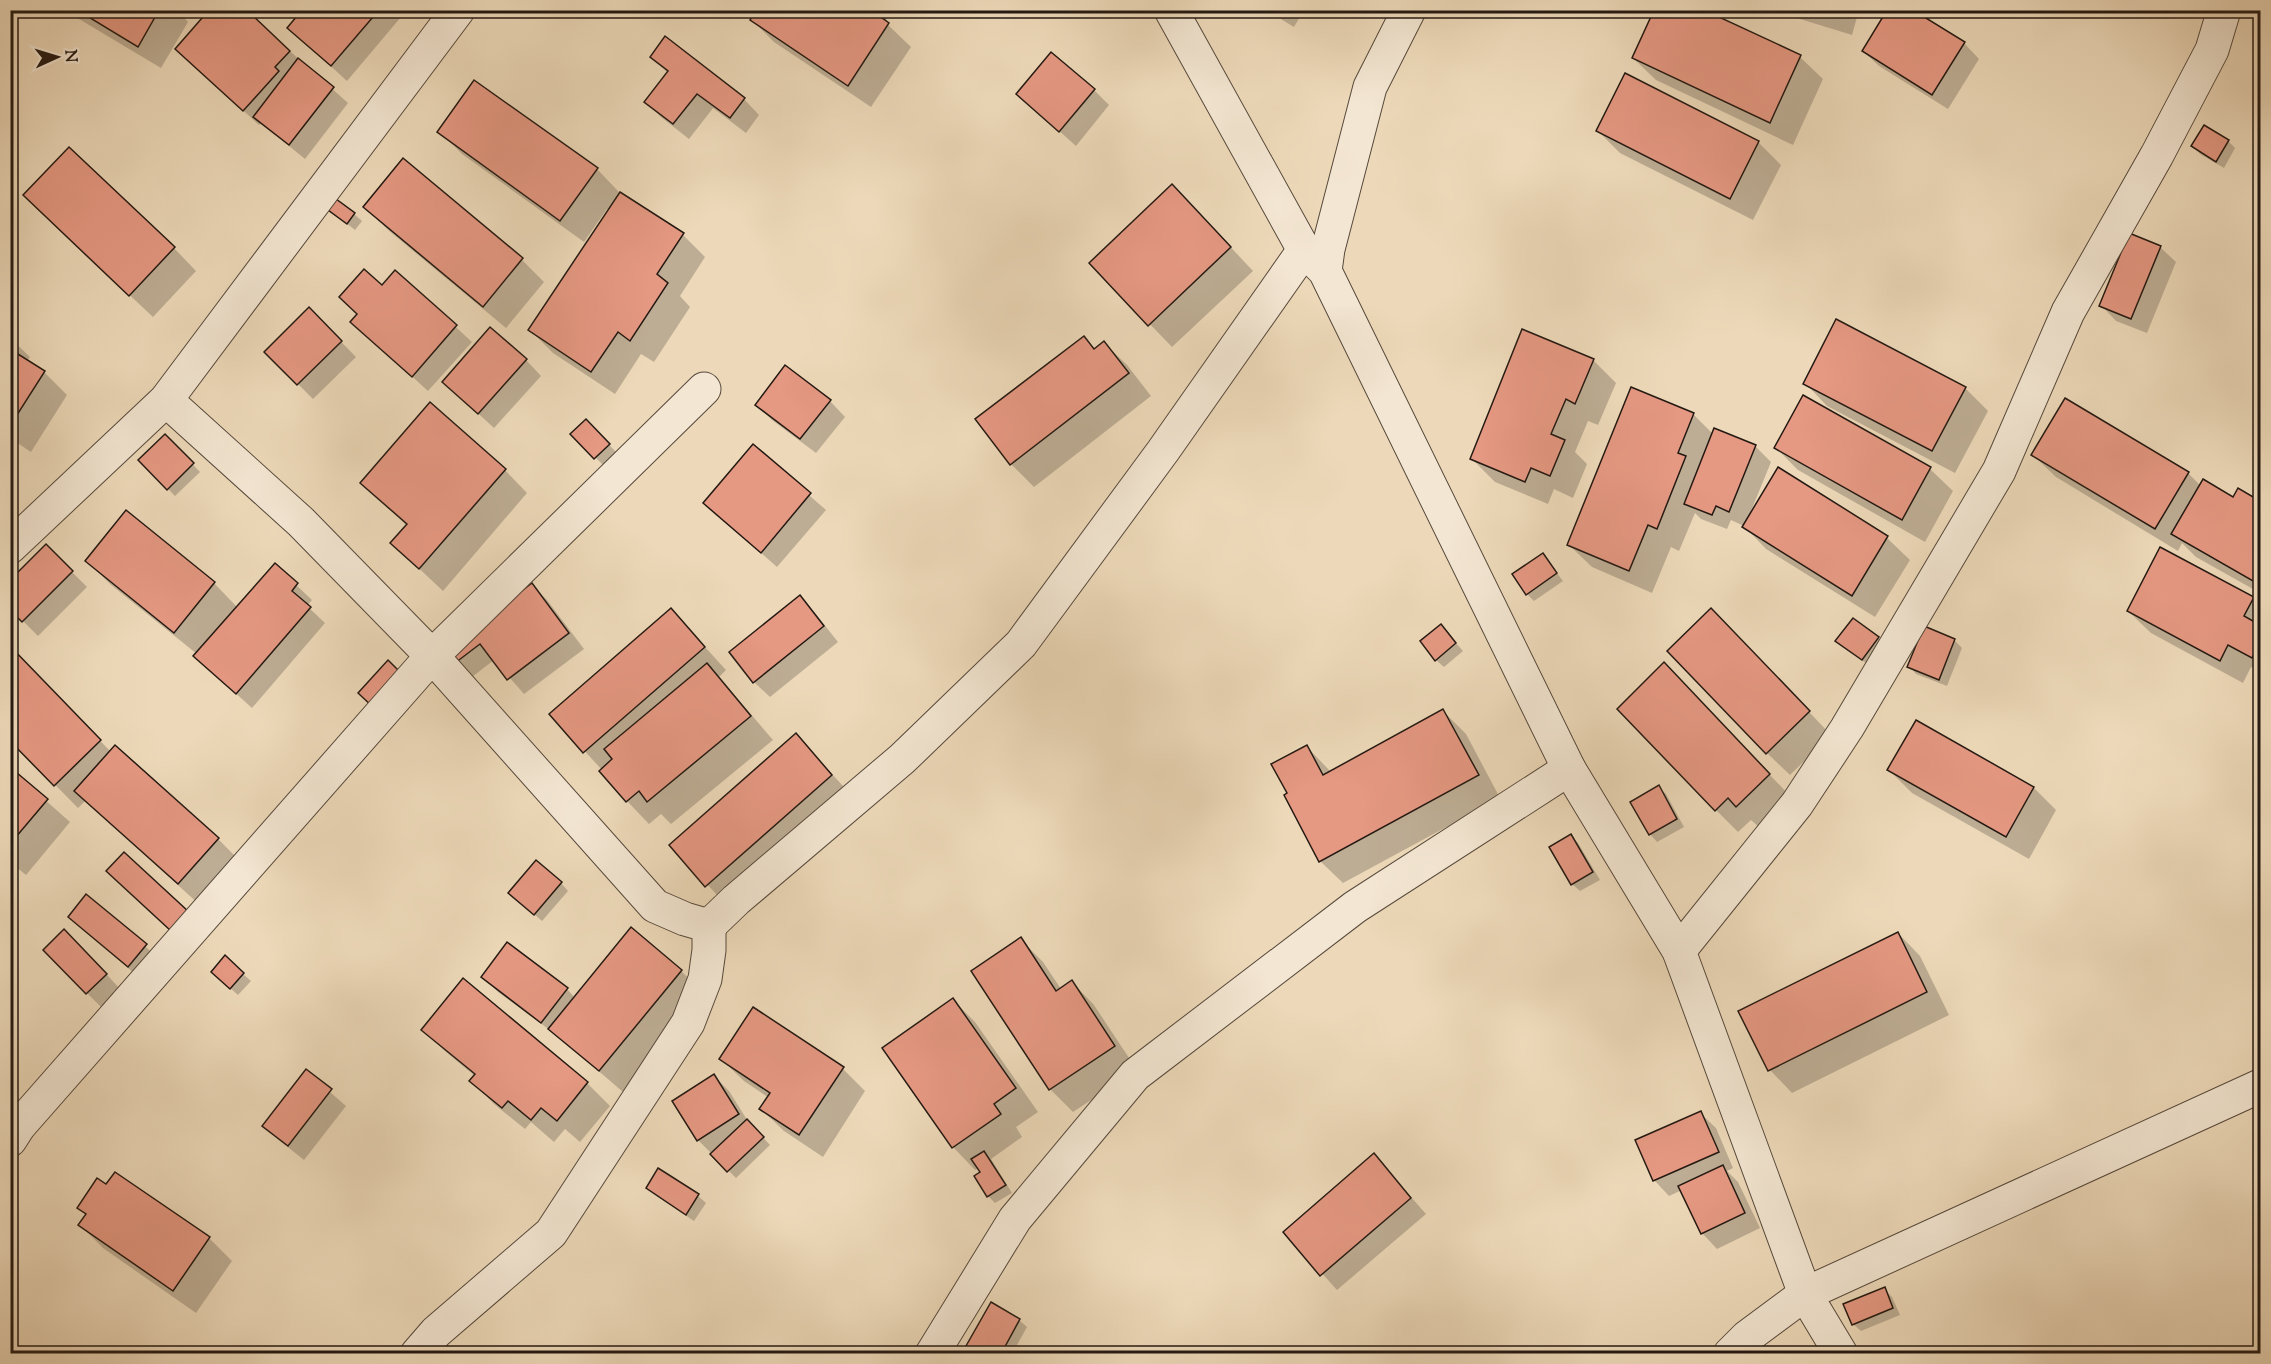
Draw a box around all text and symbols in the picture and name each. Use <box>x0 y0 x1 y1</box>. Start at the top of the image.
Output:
north arrow <box>27 27 87 87</box>
text: N <box>58 49 81 64</box>

